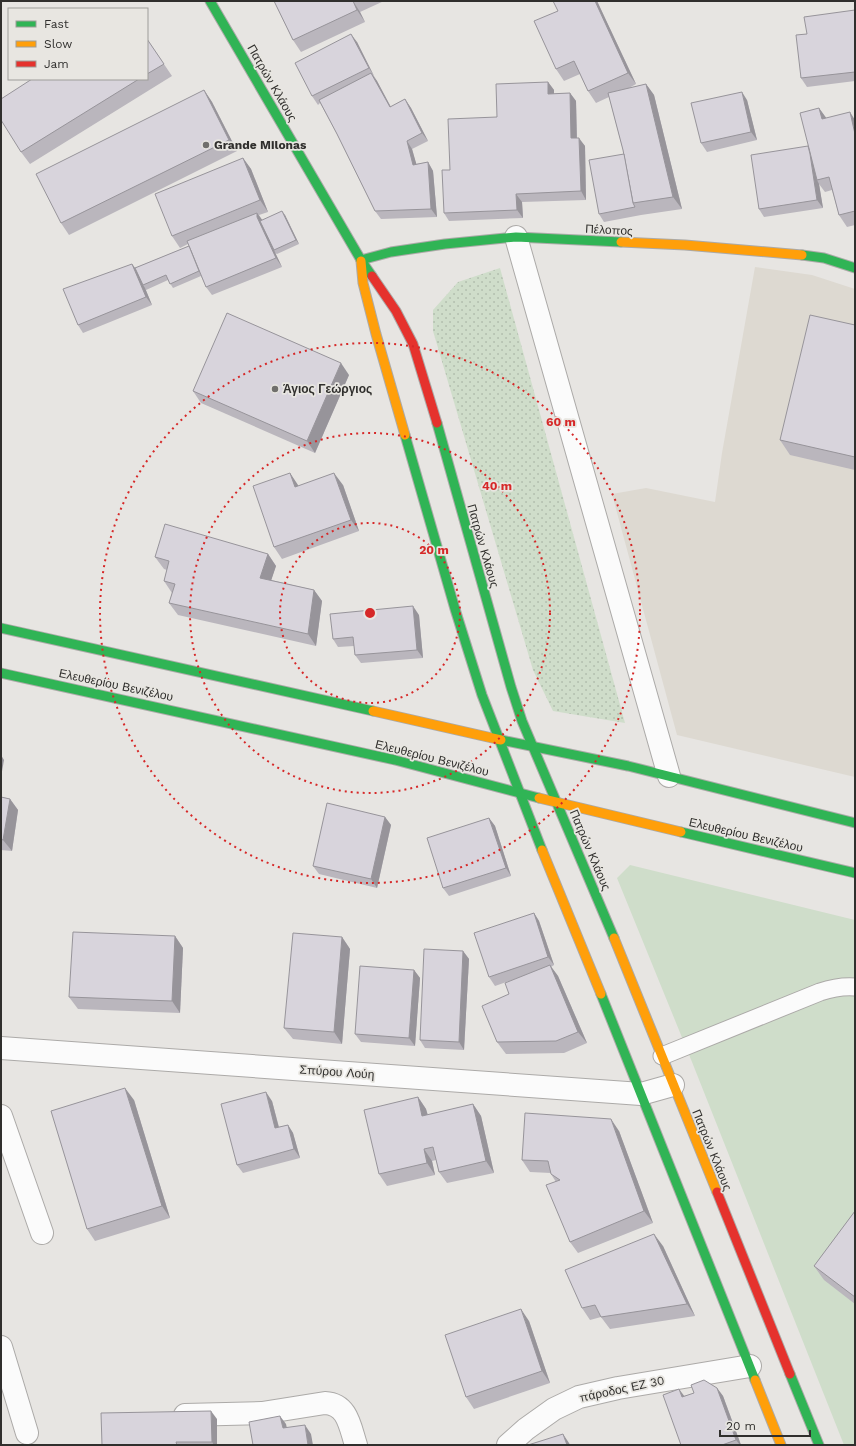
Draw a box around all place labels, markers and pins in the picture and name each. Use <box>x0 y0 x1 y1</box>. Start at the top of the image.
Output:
place label: Grande Milonas <box>214 138 307 152</box>
marker: Grande Milonas <box>201 140 211 150</box>
place label: Άγιος Γεώργιος <box>283 382 372 396</box>
marker: Άγιος Γεώργιος <box>270 384 280 394</box>
centre of rings <box>363 606 377 620</box>

